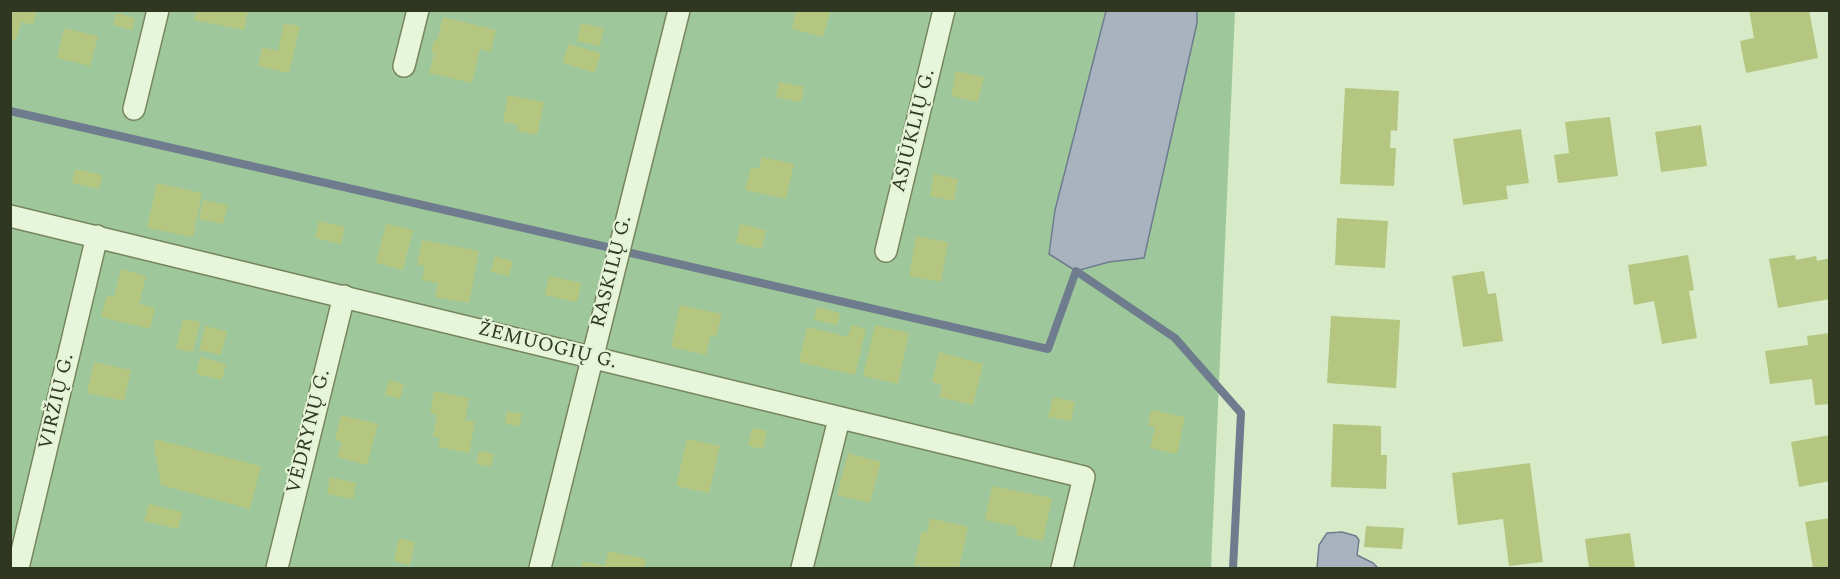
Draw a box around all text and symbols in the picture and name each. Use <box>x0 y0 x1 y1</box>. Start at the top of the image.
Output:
street label: ASIŪKLIŲ G. <box>888 67 942 195</box>
street label: RASKILŲ G. <box>587 213 639 331</box>
street label: ŽEMUOGIŲ G. <box>475 318 619 376</box>
street label: VIRŽIŲ G. <box>35 352 81 452</box>
street label: VĖDRYNŲ G. <box>283 367 337 497</box>

